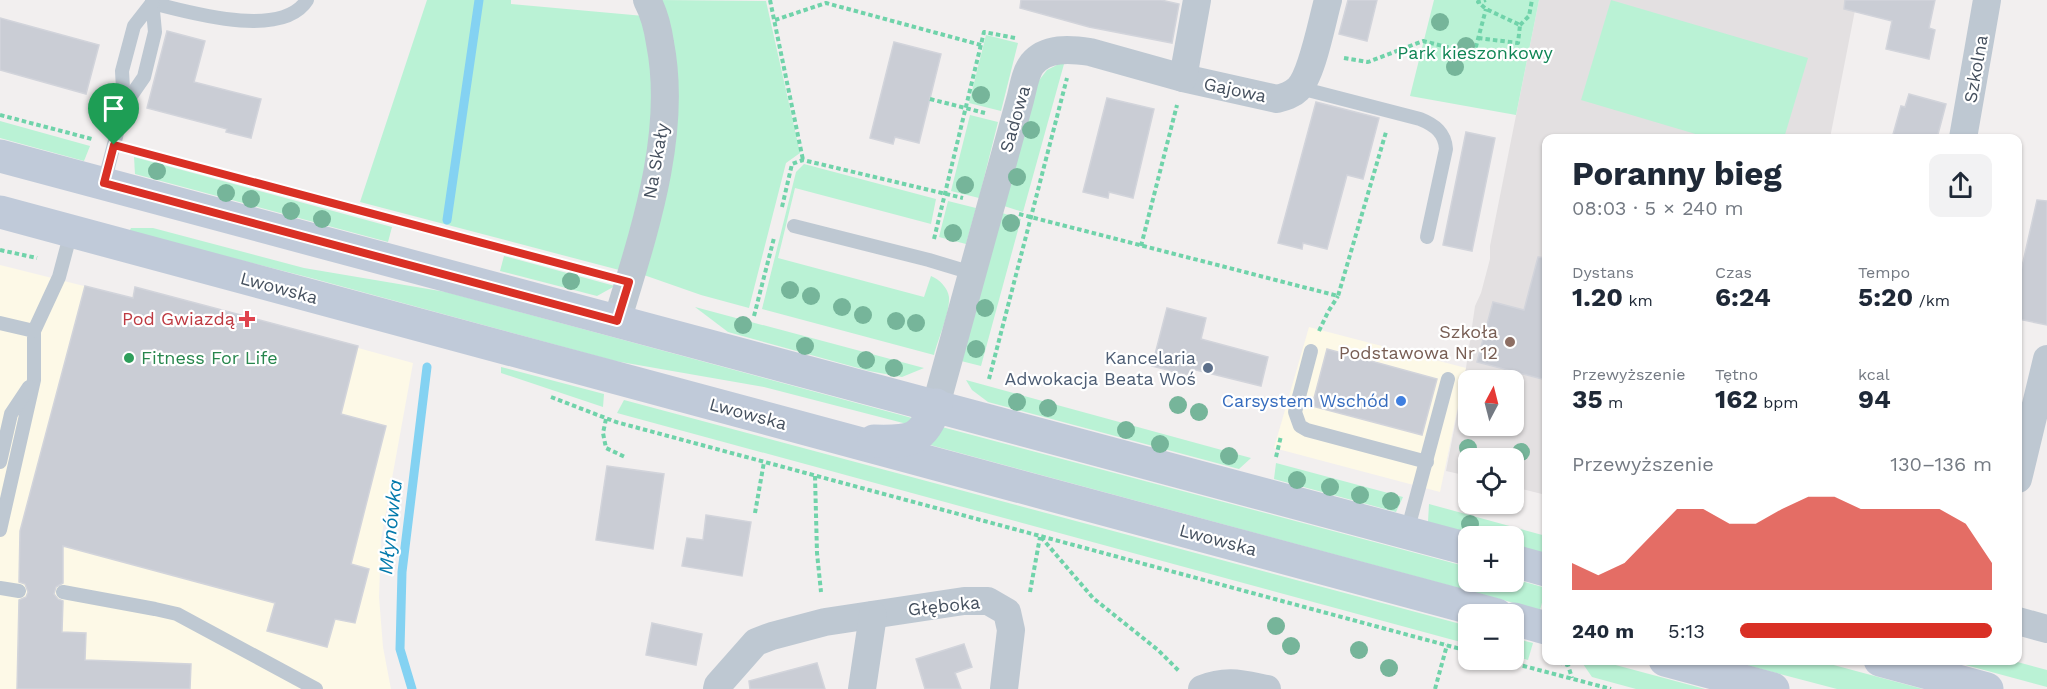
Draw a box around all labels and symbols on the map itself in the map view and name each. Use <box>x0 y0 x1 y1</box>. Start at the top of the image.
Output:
street label: Szkolna <box>1959 33 1992 105</box>
park label: Park kieszonkowy <box>1397 42 1553 63</box>
street label: Gajowa <box>1202 73 1268 106</box>
pin <box>88 83 139 145</box>
street label: Sadowa <box>995 83 1034 155</box>
street label: Na Skały <box>639 121 673 201</box>
street label: Lwowska <box>238 267 320 308</box>
place label: Pod Gwiazdą <box>122 308 235 329</box>
marker: Pod Gwiazdą <box>240 312 254 326</box>
place label: Szkoła Podstawowa Nr 12 <box>1339 321 1498 363</box>
marker: Szkoła Podstawowa Nr 12 <box>1503 335 1517 349</box>
place label: Fitness For Life <box>141 347 278 368</box>
place label: Kancelaria Adwokacja Beata Woś <box>1004 347 1196 389</box>
marker: Fitness For Life <box>122 351 136 365</box>
marker: Kancelaria Adwokacja Beata Woś <box>1201 361 1215 375</box>
north arrow <box>1458 370 1524 436</box>
place label: Carsystem Wschód <box>1222 390 1389 411</box>
street label: Lwowska <box>707 393 789 434</box>
marker: Carsystem Wschód <box>1394 394 1408 408</box>
water label: Młynówka <box>373 478 407 576</box>
street label: Lwowska <box>1177 519 1259 560</box>
street label: Głęboka <box>907 591 981 620</box>

